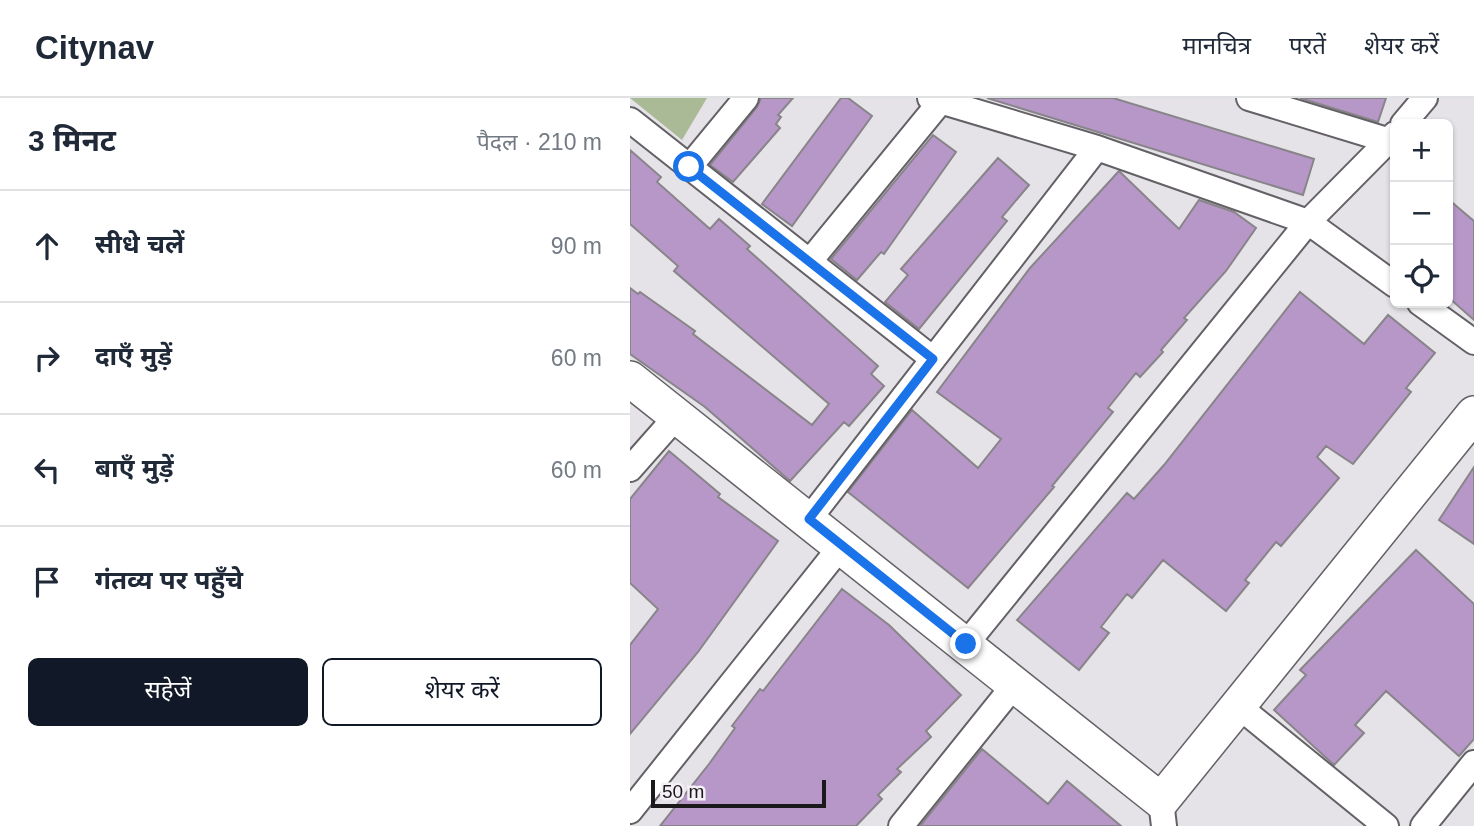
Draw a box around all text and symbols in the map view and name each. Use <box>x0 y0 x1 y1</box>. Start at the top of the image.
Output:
text: Citynav <box>35 29 154 66</box>
text: मानचित्र <box>1182 32 1251 59</box>
text: परतें <box>1289 32 1326 59</box>
text: शेयर करें <box>1364 32 1439 59</box>
map controls <box>1390 119 1453 308</box>
button: + <box>1390 119 1453 182</box>
text: 3 मिनट <box>28 124 116 157</box>
text: पैदल · 210 m <box>477 129 602 155</box>
route start <box>673 151 704 182</box>
button: − <box>1390 182 1453 245</box>
icon: ahead <box>28 227 66 265</box>
text: सीधे चलें <box>95 229 184 259</box>
text: 90 m <box>551 233 602 259</box>
button: locate <box>1390 245 1453 308</box>
icon: right <box>28 339 66 377</box>
text: दाएँ मुड़ें <box>95 341 172 371</box>
text: 60 m <box>551 345 602 371</box>
icon: left <box>28 451 66 489</box>
text: बाएँ मुड़ें <box>95 453 174 483</box>
text: 60 m <box>551 457 602 483</box>
icon: arrive <box>28 563 66 601</box>
text: गंतव्य पर पहुँचे <box>95 565 243 595</box>
route end <box>950 628 981 659</box>
button: सहेजें <box>28 658 308 726</box>
button: शेयर करें <box>322 658 602 726</box>
scale bar <box>651 777 826 809</box>
text: 50 m <box>662 781 704 802</box>

